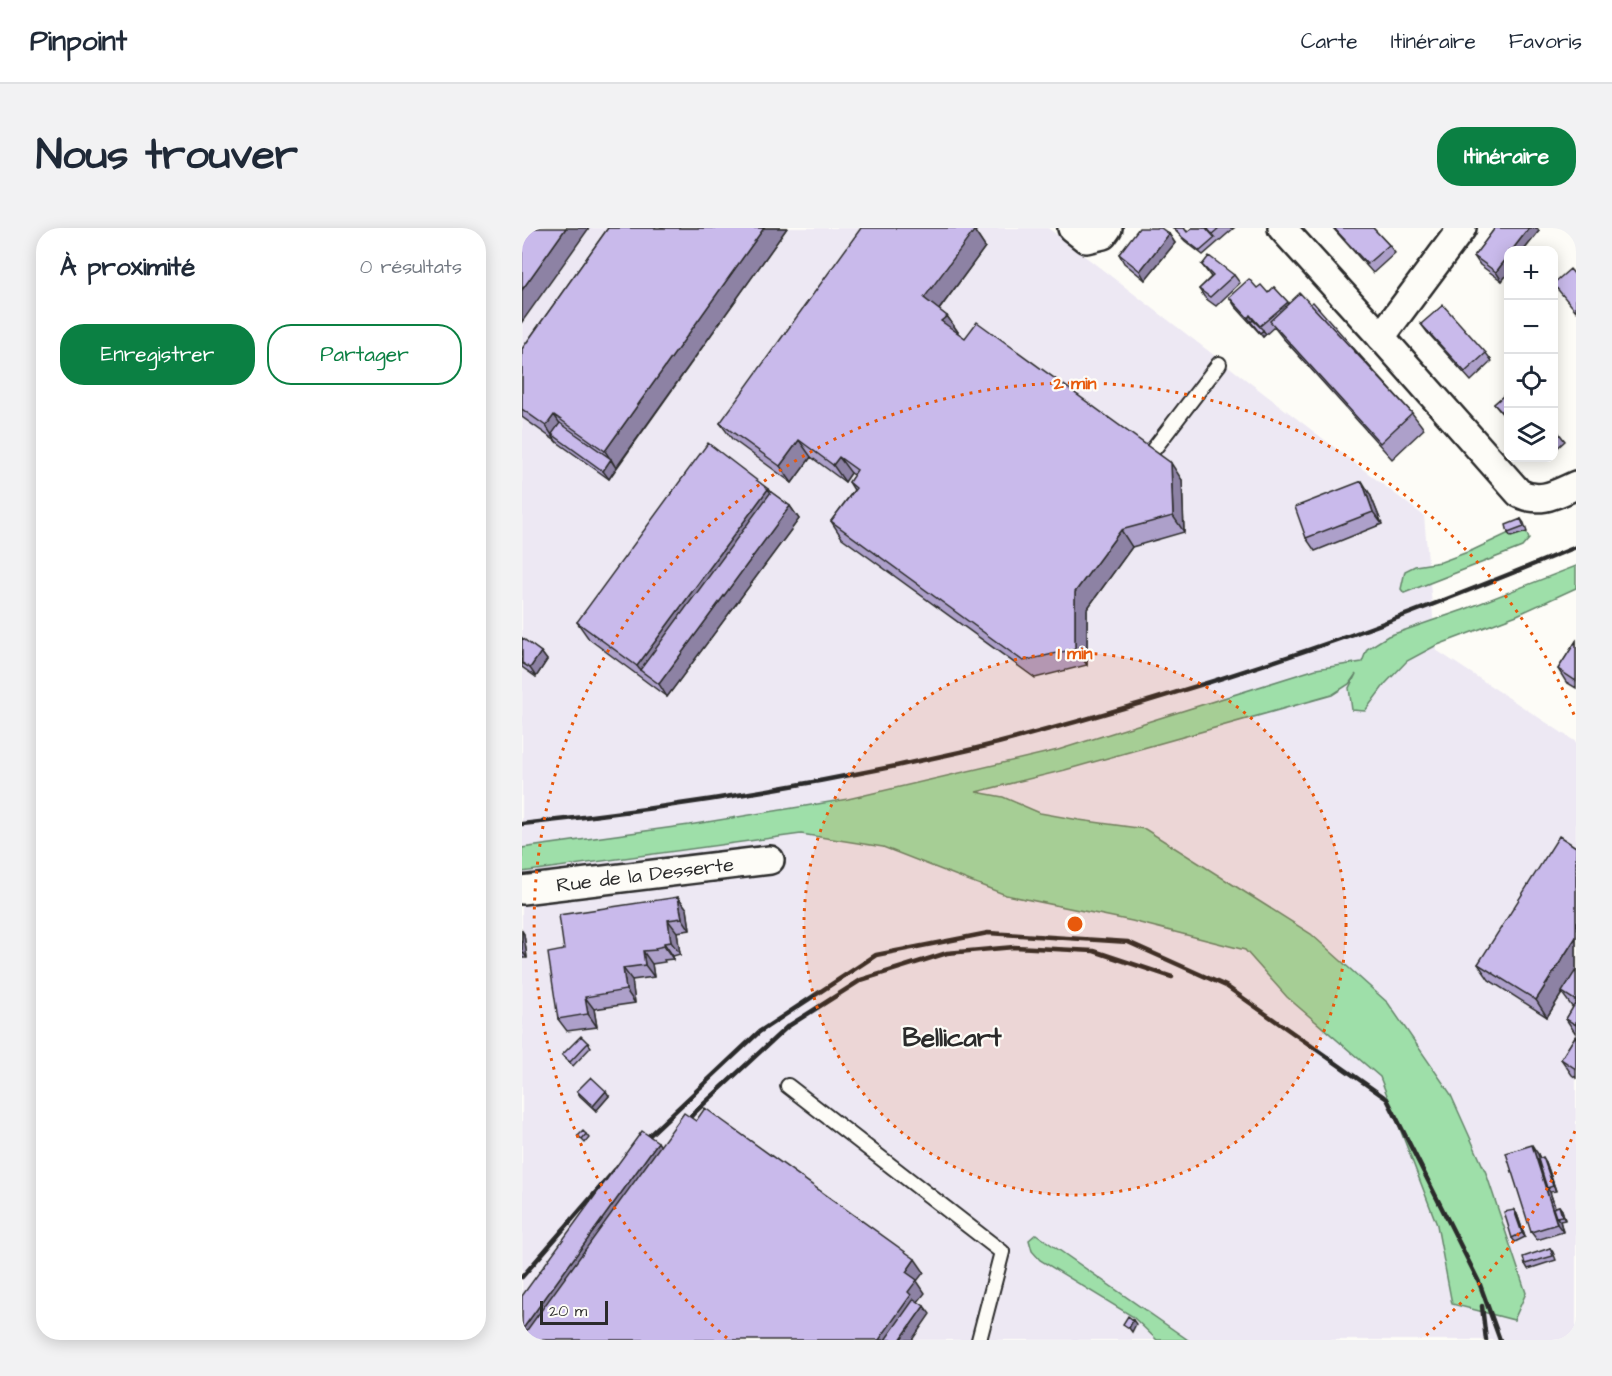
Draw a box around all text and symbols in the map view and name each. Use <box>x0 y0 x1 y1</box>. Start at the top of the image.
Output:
text: Pinpoint <box>30 22 127 61</box>
text: Carte <box>1301 27 1358 56</box>
text: Itinéraire <box>1391 27 1476 56</box>
text: Favoris <box>1509 27 1582 56</box>
text: Nous trouver <box>36 127 298 185</box>
button: Itinéraire <box>1437 127 1576 186</box>
map controls <box>1504 246 1558 462</box>
button: + <box>1504 246 1558 300</box>
text: À proximité <box>60 249 195 285</box>
text: 0 résultats <box>360 253 462 281</box>
button: − <box>1504 300 1558 354</box>
button: Enregistrer <box>60 324 255 385</box>
button: Partager <box>267 324 462 385</box>
button: locate <box>1504 354 1558 408</box>
text: 2 min <box>1052 371 1097 396</box>
button: layers <box>1504 408 1558 462</box>
text: 1 min <box>1057 641 1093 666</box>
street label: Rue de la Desserte <box>555 850 736 900</box>
centre of rings <box>1065 914 1085 934</box>
district label: Bellicart <box>902 1020 1002 1056</box>
scale bar <box>540 1298 608 1326</box>
text: 20 m <box>549 1300 587 1322</box>

